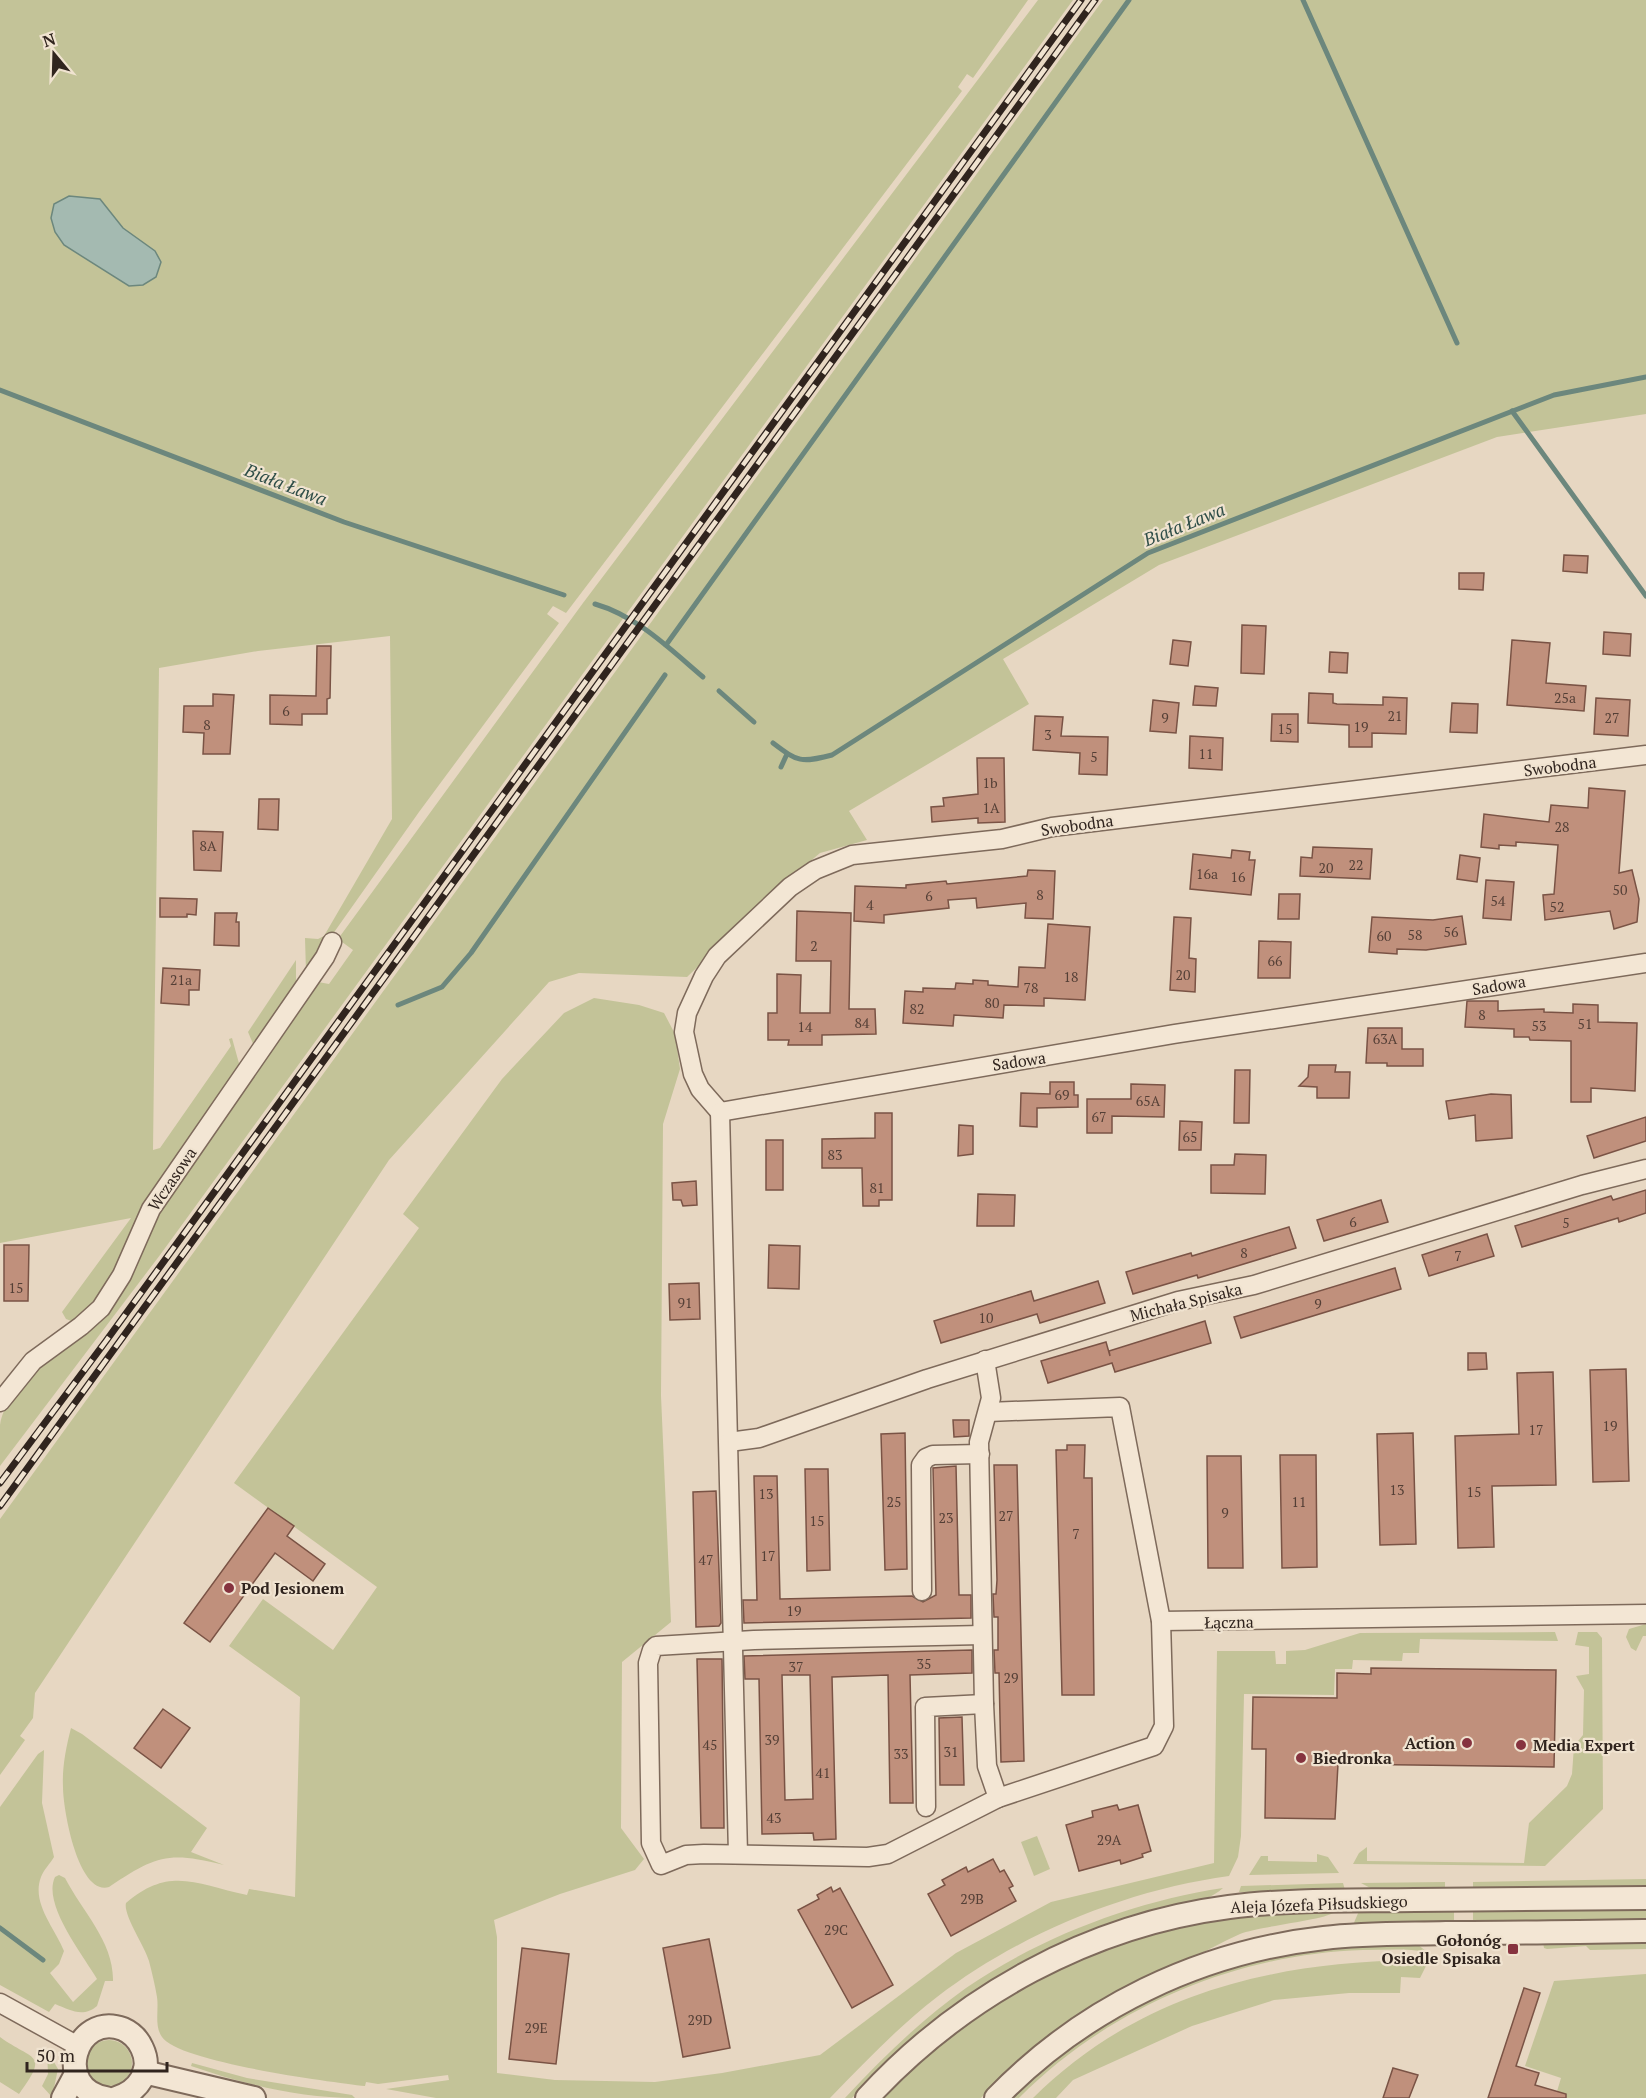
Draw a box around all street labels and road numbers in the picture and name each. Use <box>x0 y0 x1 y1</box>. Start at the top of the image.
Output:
street label: Swobodna <box>1522 751 1598 781</box>
street label: Swobodna <box>1039 809 1115 841</box>
street label: Sadowa <box>1471 970 1527 1000</box>
street label: Sadowa <box>991 1046 1047 1076</box>
street label: Wczasowa <box>143 1143 201 1215</box>
street label: Michała Spisaka <box>1128 1277 1244 1327</box>
street label: Łączna <box>1204 1611 1254 1633</box>
street label: Aleja Józefa Piłsudskiego <box>1230 1890 1408 1918</box>

